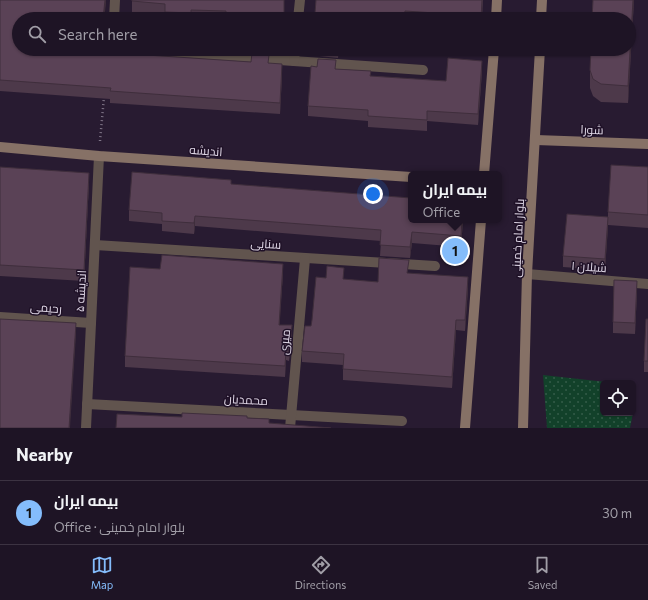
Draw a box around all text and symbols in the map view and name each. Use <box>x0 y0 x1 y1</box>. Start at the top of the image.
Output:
search box <box>12 12 636 56</box>
icon: search <box>26 23 48 45</box>
text: Search here <box>58 25 137 43</box>
street label: شورا <box>580 122 604 137</box>
street label: اندیشه <box>189 142 223 159</box>
popup <box>408 171 502 223</box>
text: بیمه ایران <box>423 180 487 198</box>
your location <box>363 184 383 204</box>
street label: بلوار امام خمینی <box>508 198 528 278</box>
text: Office <box>423 204 460 220</box>
street label: سنایی <box>250 235 282 252</box>
pin: 1 <box>442 236 468 266</box>
street label: شیلان ۱ <box>571 258 607 275</box>
street label: اندیشه ۵ <box>72 270 89 312</box>
street label: رحیمی <box>29 299 62 316</box>
street label: میری <box>276 329 293 355</box>
map controls <box>600 380 636 416</box>
button: locate <box>600 380 636 416</box>
street label: محمدیان <box>224 391 268 408</box>
text: Nearby <box>16 444 73 465</box>
text: بیمه ایران <box>54 491 118 509</box>
text: 1 <box>26 505 32 521</box>
text: 30 m <box>602 505 632 521</box>
text: Office · بلوار امام خمینی <box>54 519 185 535</box>
tab: Map <box>91 554 113 591</box>
tab: Directions <box>295 554 346 591</box>
tab: Saved <box>528 554 557 591</box>

